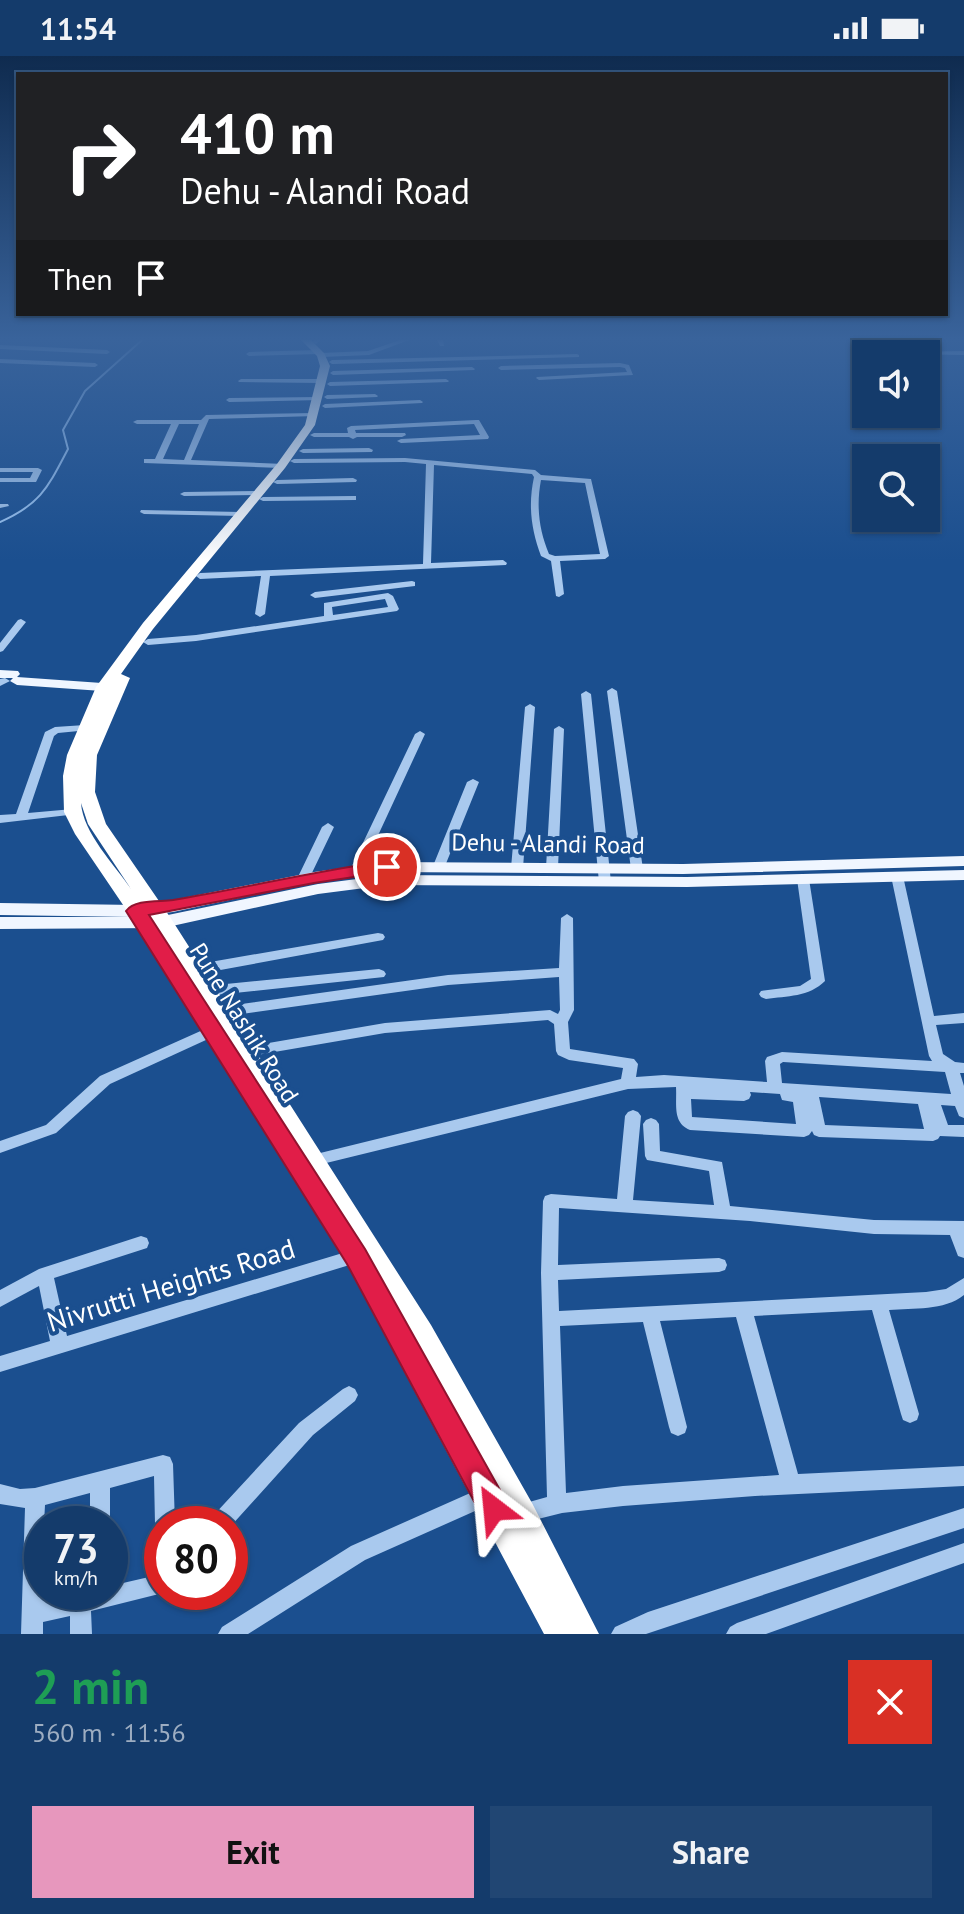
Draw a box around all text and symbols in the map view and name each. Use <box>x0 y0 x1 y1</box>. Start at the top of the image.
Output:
text: 11:54 <box>40 9 116 48</box>
text: 410 m <box>180 97 335 169</box>
icon: right <box>48 104 152 208</box>
text: Dehu - Alandi Road <box>180 167 470 214</box>
icon: arrive <box>129 256 173 300</box>
text: Then <box>48 259 113 298</box>
map controls <box>852 340 940 532</box>
button: sound <box>852 340 940 428</box>
button: search <box>852 444 940 532</box>
street label: Dehu - Alandi Road <box>451 826 645 861</box>
pin <box>353 833 421 901</box>
icon: arrive <box>365 845 409 889</box>
street label: Pune Nashik Road <box>183 937 306 1109</box>
street label: Nivrutti Heights Road <box>42 1229 299 1340</box>
position arrow <box>452 1467 536 1551</box>
speed limit sign: 80 <box>144 1506 248 1610</box>
text: 73 <box>53 1522 99 1574</box>
text: km/h <box>54 1565 98 1591</box>
text: 2 min <box>32 1655 149 1717</box>
button: close <box>848 1660 932 1744</box>
text: 560 m · 11:56 <box>32 1716 186 1749</box>
button: Exit <box>32 1806 474 1898</box>
button: Share <box>490 1806 932 1898</box>

